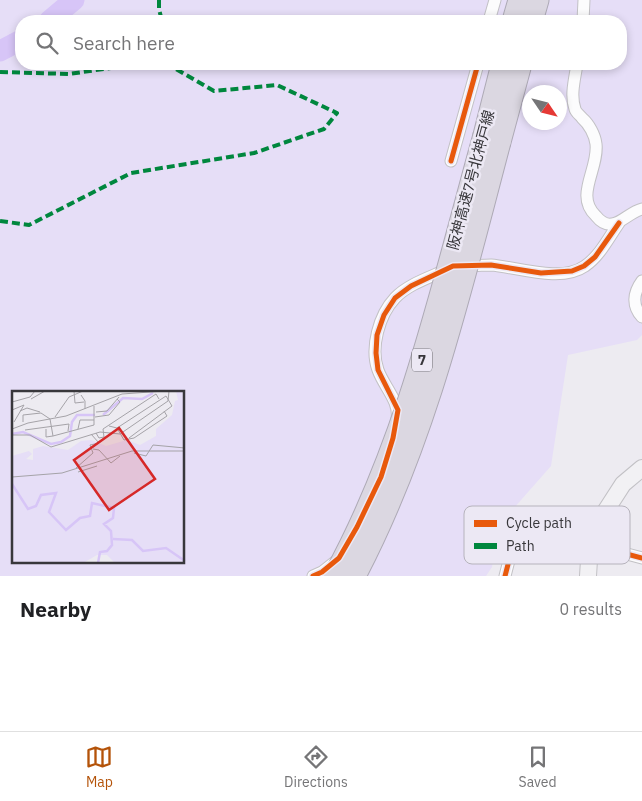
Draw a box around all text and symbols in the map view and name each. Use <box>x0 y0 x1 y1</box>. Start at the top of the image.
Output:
search box <box>15 15 627 70</box>
icon: search <box>33 29 61 57</box>
text: Search here <box>73 31 175 55</box>
north arrow <box>522 85 567 130</box>
street label: 阪神高速7号北神戸線 <box>443 108 498 252</box>
road number: 7 <box>412 348 432 372</box>
inset map <box>12 391 185 564</box>
legend <box>464 506 630 564</box>
text: Cycle path <box>506 514 572 532</box>
text: Path <box>506 537 535 555</box>
text: Nearby <box>20 595 91 623</box>
text: 0 results <box>559 599 622 619</box>
tab: Map <box>85 743 113 791</box>
tab: Directions <box>284 743 348 791</box>
tab: Saved <box>519 743 557 791</box>

